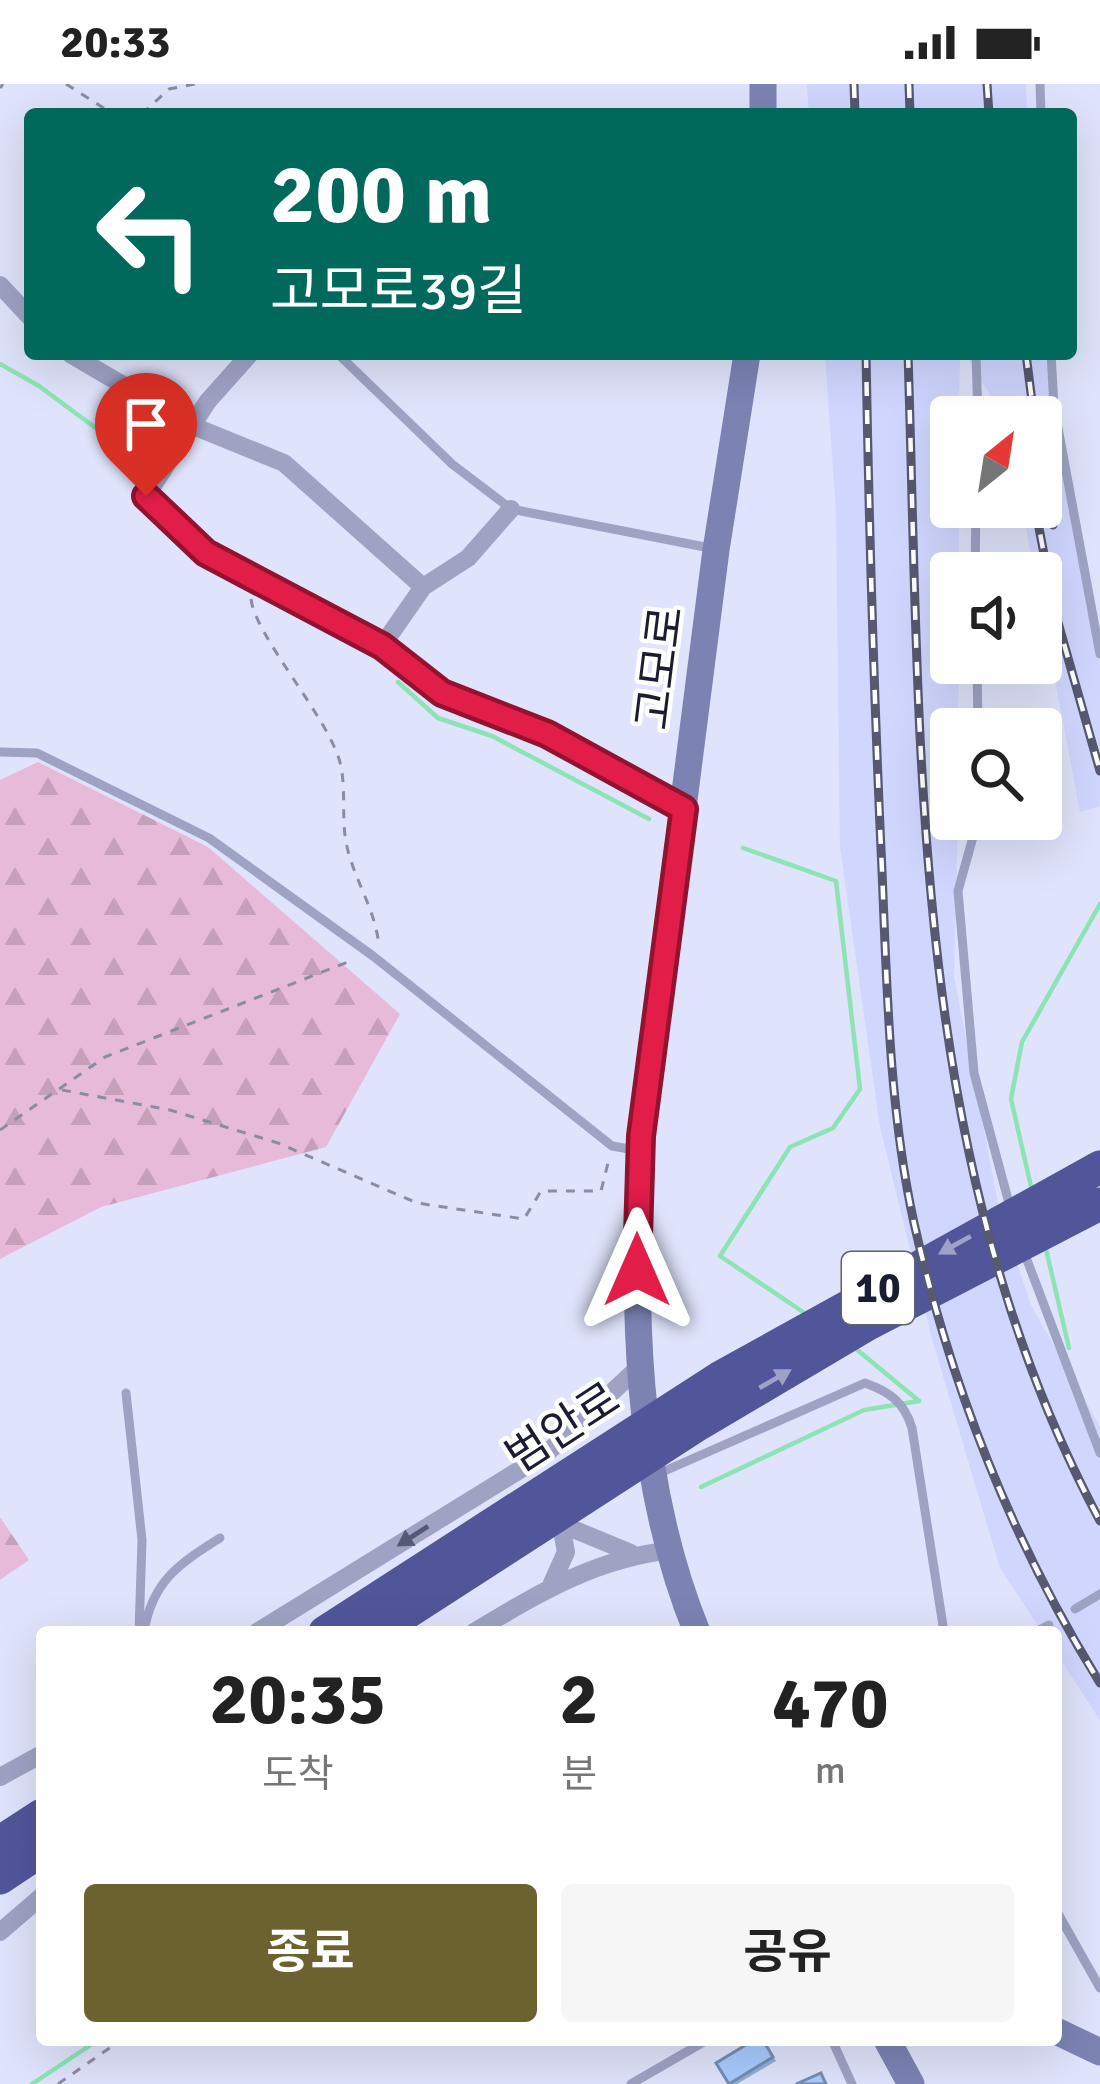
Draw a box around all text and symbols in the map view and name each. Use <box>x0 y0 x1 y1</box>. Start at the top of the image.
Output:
text: 20:33 <box>60 15 170 70</box>
text: 200 m <box>270 143 492 247</box>
icon: left <box>72 156 228 312</box>
text: 고모로39길 <box>270 258 527 325</box>
pin <box>95 373 197 496</box>
icon: arrive <box>113 391 179 457</box>
north arrow <box>930 396 1062 528</box>
map controls <box>930 396 1062 840</box>
button: sound <box>930 552 1062 684</box>
street label: 고모로 <box>625 603 695 733</box>
button: search <box>930 708 1062 840</box>
position arrow <box>574 1207 700 1333</box>
one-way arrow <box>938 1234 972 1255</box>
road number: 10 <box>842 1252 914 1324</box>
one-way arrow <box>758 1369 792 1390</box>
street label: 범안로 <box>496 1371 630 1485</box>
one-way arrow <box>397 1525 429 1547</box>
text: 20:35 <box>209 1655 386 1744</box>
text: 2 <box>560 1655 598 1744</box>
text: 470 <box>772 1659 889 1748</box>
text: m <box>815 1746 846 1794</box>
text: 도착 <box>262 1750 334 1798</box>
text: 분 <box>561 1750 597 1798</box>
button: 종료 <box>84 1884 537 2022</box>
button: 공유 <box>561 1884 1014 2022</box>

